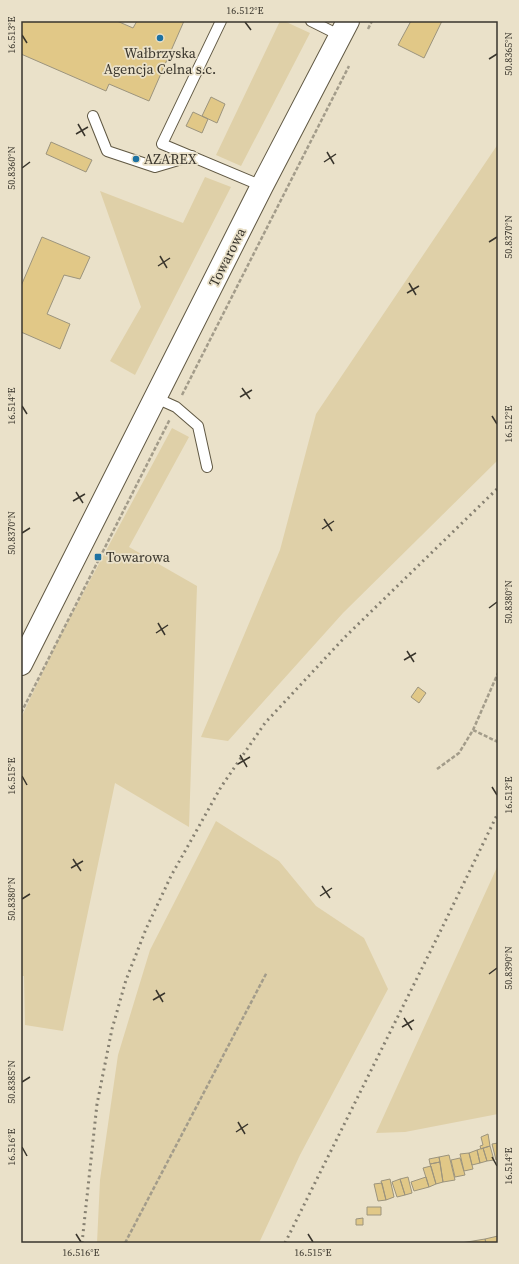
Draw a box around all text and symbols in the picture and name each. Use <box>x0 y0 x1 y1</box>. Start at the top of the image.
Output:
text: 16.512°E <box>226 4 264 17</box>
text: 16.513°E <box>5 16 18 54</box>
text: 50.8365°N <box>502 32 515 76</box>
marker: Wałbrzyska Agencja Celna s.c. <box>155 33 165 43</box>
place label: Wałbrzyska Agencja Celna s.c. <box>104 43 216 79</box>
text: 50.8360°N <box>5 146 18 190</box>
place label: AZAREX <box>144 149 197 169</box>
marker: AZAREX <box>131 154 141 164</box>
text: 50.8370°N <box>502 215 515 259</box>
street label: Towarowa <box>204 223 251 290</box>
text: 16.514°E <box>5 387 18 425</box>
text: 16.512°E <box>502 405 515 443</box>
text: 50.8370°N <box>5 511 18 555</box>
place label: Towarowa <box>106 547 171 567</box>
marker: Towarowa <box>93 552 103 562</box>
text: 50.8380°N <box>502 580 515 624</box>
text: 16.515°E <box>5 757 18 795</box>
text: 16.513°E <box>502 776 515 814</box>
text: 50.8380°N <box>5 877 18 921</box>
text: 50.8390°N <box>502 946 515 990</box>
text: 50.8385°N <box>5 1060 18 1104</box>
text: 16.516°E <box>5 1128 18 1166</box>
text: 16.514°E <box>502 1147 515 1185</box>
text: 16.516°E <box>62 1246 100 1259</box>
text: 16.515°E <box>294 1246 332 1259</box>

